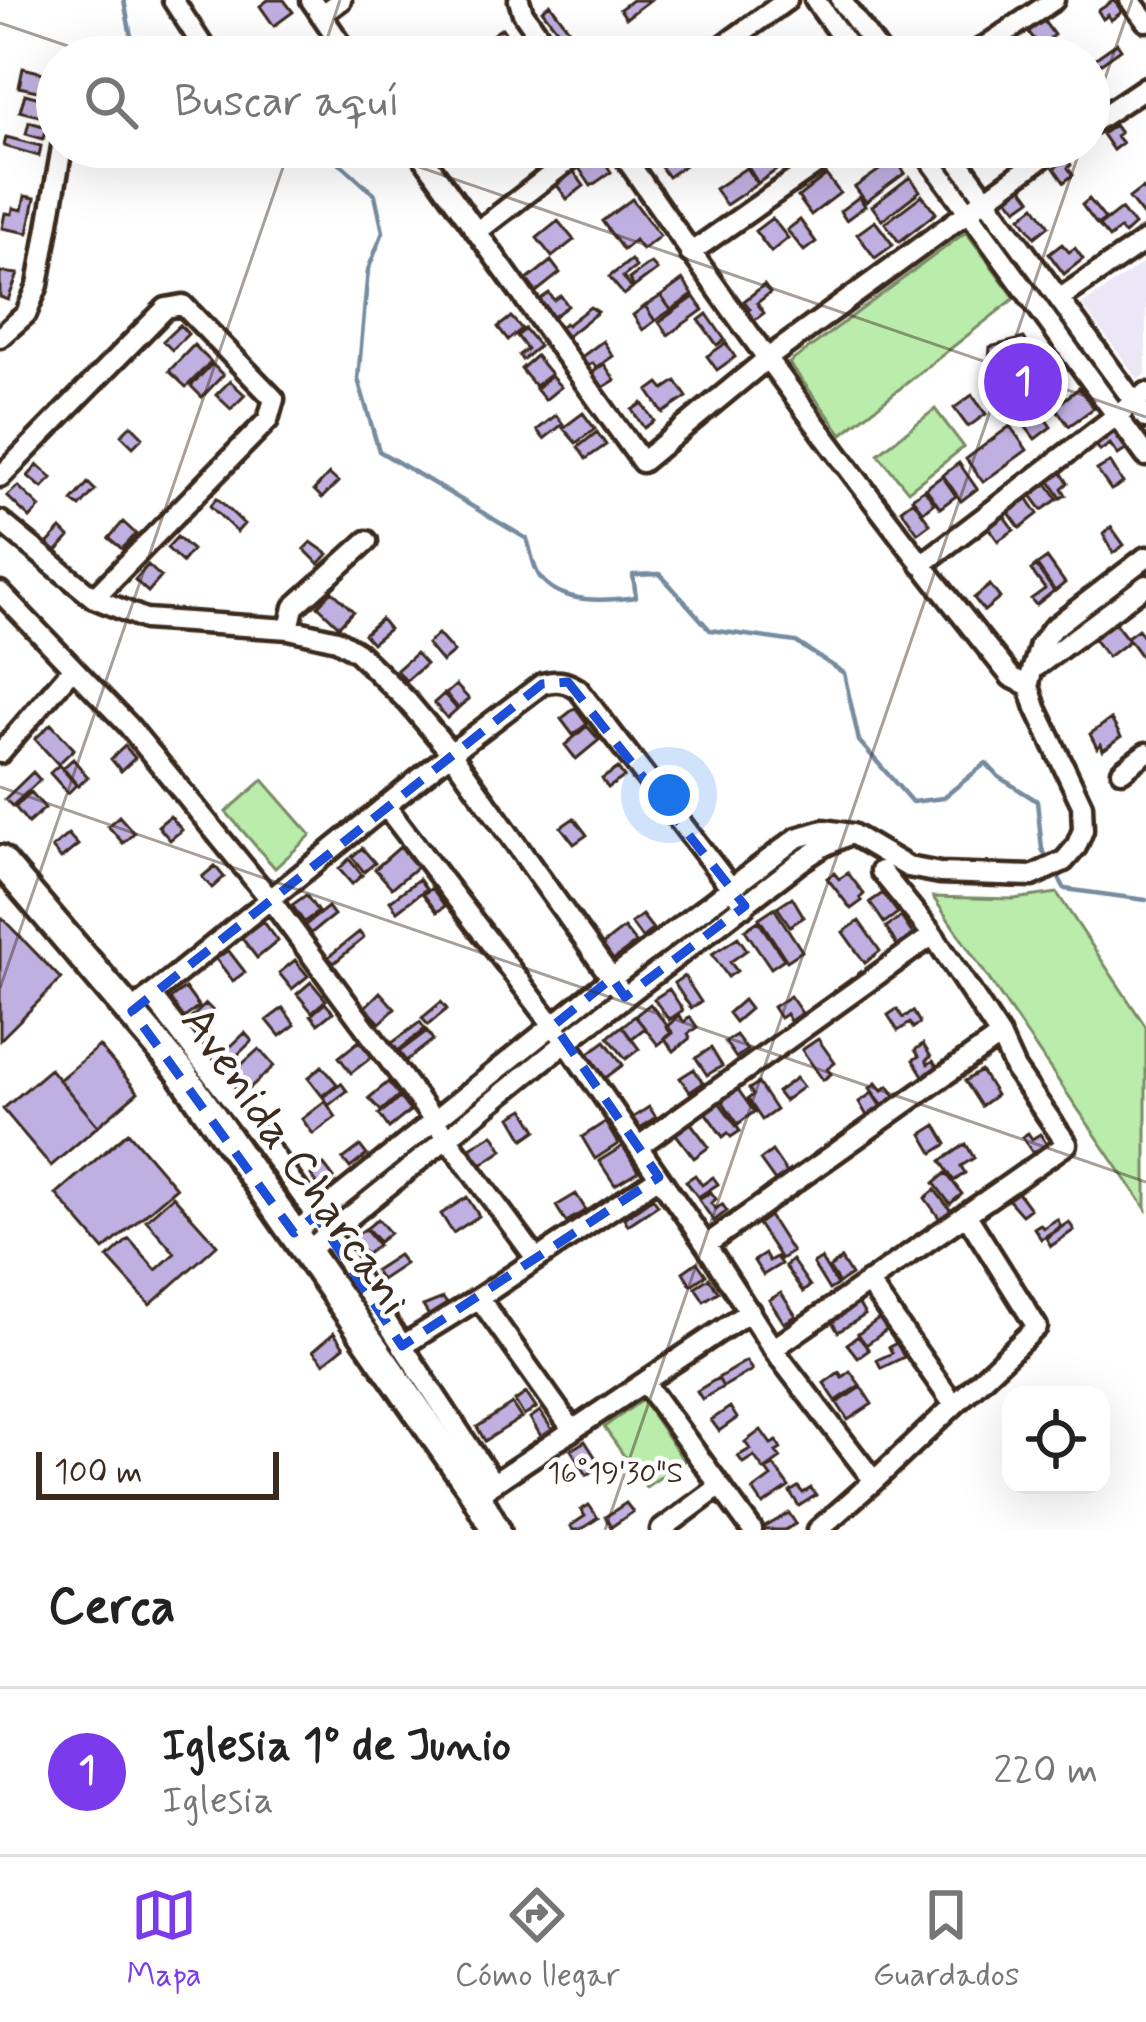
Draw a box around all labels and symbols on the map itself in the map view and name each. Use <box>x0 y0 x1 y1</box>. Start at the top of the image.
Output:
pin: 1 <box>984 337 1062 427</box>
your location <box>639 765 699 825</box>
street label: Avenida Charcani <box>165 994 425 1328</box>
scale bar <box>36 1446 279 1499</box>
text: 16°19'30"S <box>547 1454 683 1493</box>

